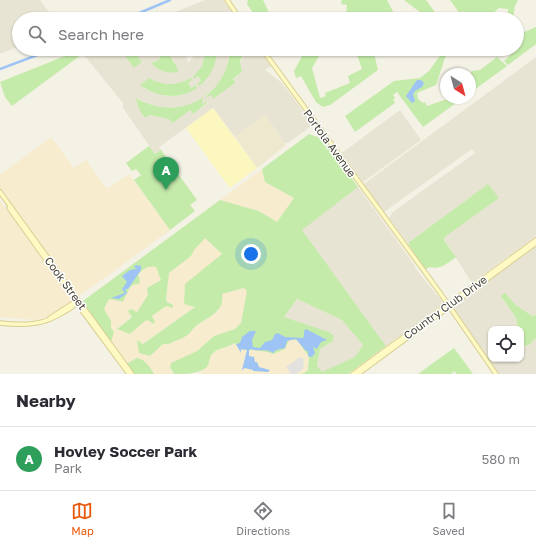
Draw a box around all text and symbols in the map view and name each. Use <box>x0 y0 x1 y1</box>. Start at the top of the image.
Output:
search box <box>12 12 524 56</box>
icon: search <box>26 23 48 45</box>
text: Search here <box>58 25 144 43</box>
north arrow <box>440 68 476 104</box>
street label: Portola Avenue <box>301 107 359 179</box>
pin: A <box>153 157 179 190</box>
your location <box>241 244 261 264</box>
street label: Cook Street <box>42 254 90 312</box>
street label: Country Club Drive <box>401 272 489 342</box>
map controls <box>488 326 524 362</box>
button: locate <box>488 326 524 362</box>
text: Nearby <box>16 390 76 411</box>
text: Hovley Soccer Park <box>54 442 197 460</box>
text: A <box>24 451 34 467</box>
text: 580 m <box>482 451 520 467</box>
text: Park <box>54 460 82 476</box>
tab: Map <box>71 500 94 537</box>
tab: Directions <box>236 500 290 537</box>
tab: Saved <box>433 500 465 537</box>

